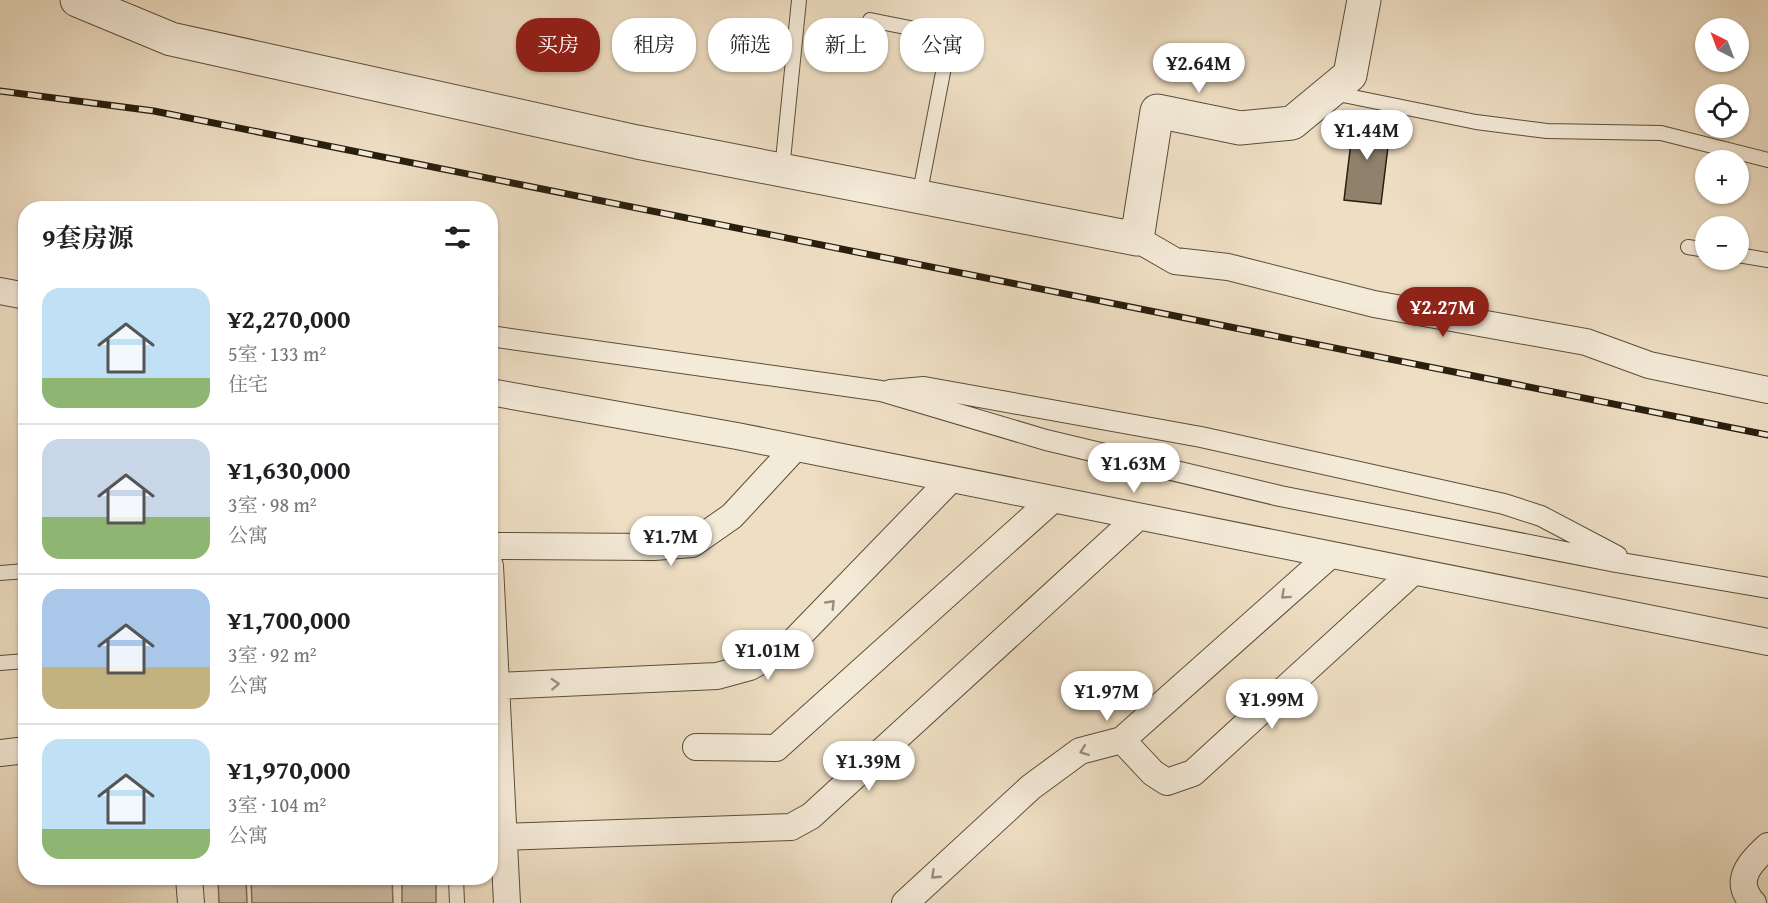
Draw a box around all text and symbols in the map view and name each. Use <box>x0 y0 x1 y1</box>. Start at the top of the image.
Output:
chip: 买房 <box>516 18 600 72</box>
chip: 租房 <box>612 18 696 72</box>
chip: 筛选 <box>708 18 792 72</box>
chip: 新上 <box>804 18 888 72</box>
chip: 公寓 <box>900 18 984 72</box>
north arrow <box>1695 18 1749 72</box>
map controls <box>1695 18 1749 270</box>
pin: ¥2.64M <box>1150 43 1248 94</box>
text: ¥2.64M <box>1167 48 1231 77</box>
button: locate <box>1695 84 1749 138</box>
pin: ¥1.44M <box>1318 110 1416 161</box>
text: ¥1.44M <box>1335 115 1399 144</box>
button: + <box>1695 150 1749 204</box>
button: − <box>1695 216 1749 270</box>
text: 9套房源 <box>42 218 133 257</box>
icon: filters <box>441 221 474 254</box>
pin: ¥2.27M <box>1394 287 1492 338</box>
text: ¥2.27M <box>1411 292 1475 321</box>
text: ¥2,270,000 <box>228 299 350 338</box>
icon: home <box>90 312 162 384</box>
text: 5室 · 133 m² <box>228 339 326 368</box>
text: 住宅 <box>228 369 268 398</box>
pin: ¥1.63M <box>1085 443 1183 494</box>
text: ¥1.63M <box>1102 448 1166 477</box>
text: ¥1,630,000 <box>228 450 350 489</box>
icon: home <box>90 463 162 535</box>
text: 3室 · 98 m² <box>228 490 317 519</box>
pin: ¥1.7M <box>629 516 713 567</box>
text: 公寓 <box>228 520 268 549</box>
text: ¥1.7M <box>644 521 698 550</box>
one-way arrow <box>1281 588 1292 599</box>
text: ¥1,700,000 <box>228 600 350 639</box>
one-way arrow <box>823 600 834 611</box>
icon: home <box>90 613 162 685</box>
pin: ¥1.01M <box>719 630 817 681</box>
text: ¥1.01M <box>736 635 800 664</box>
text: 3室 · 92 m² <box>228 640 317 669</box>
text: 公寓 <box>228 670 268 699</box>
pin: ¥1.97M <box>1058 671 1156 722</box>
text: ¥1.97M <box>1075 676 1139 705</box>
one-way arrow <box>550 677 559 690</box>
pin: ¥1.99M <box>1223 679 1321 730</box>
text: ¥1.99M <box>1240 684 1304 713</box>
pin: ¥1.39M <box>820 741 918 792</box>
one-way arrow <box>1080 744 1091 756</box>
text: ¥1.39M <box>837 746 901 775</box>
text: ¥1,970,000 <box>228 750 350 789</box>
icon: home <box>90 763 162 835</box>
text: 3室 · 104 m² <box>228 790 326 819</box>
text: 公寓 <box>228 820 268 849</box>
one-way arrow <box>931 868 942 879</box>

